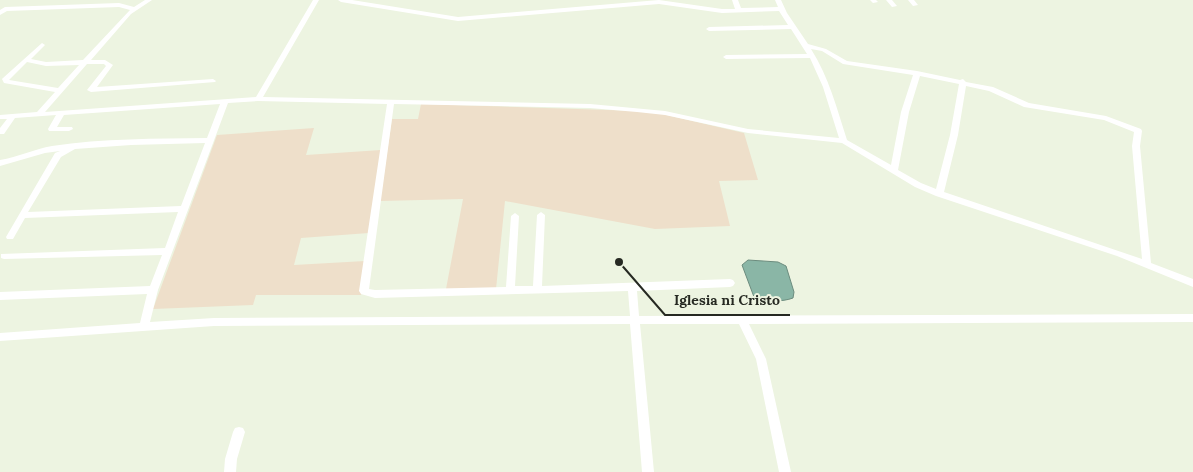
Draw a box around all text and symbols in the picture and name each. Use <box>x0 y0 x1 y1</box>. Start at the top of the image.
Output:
callout: Iglesia ni Cristo <box>665 286 790 315</box>
text: Iglesia ni Cristo <box>674 291 780 309</box>

